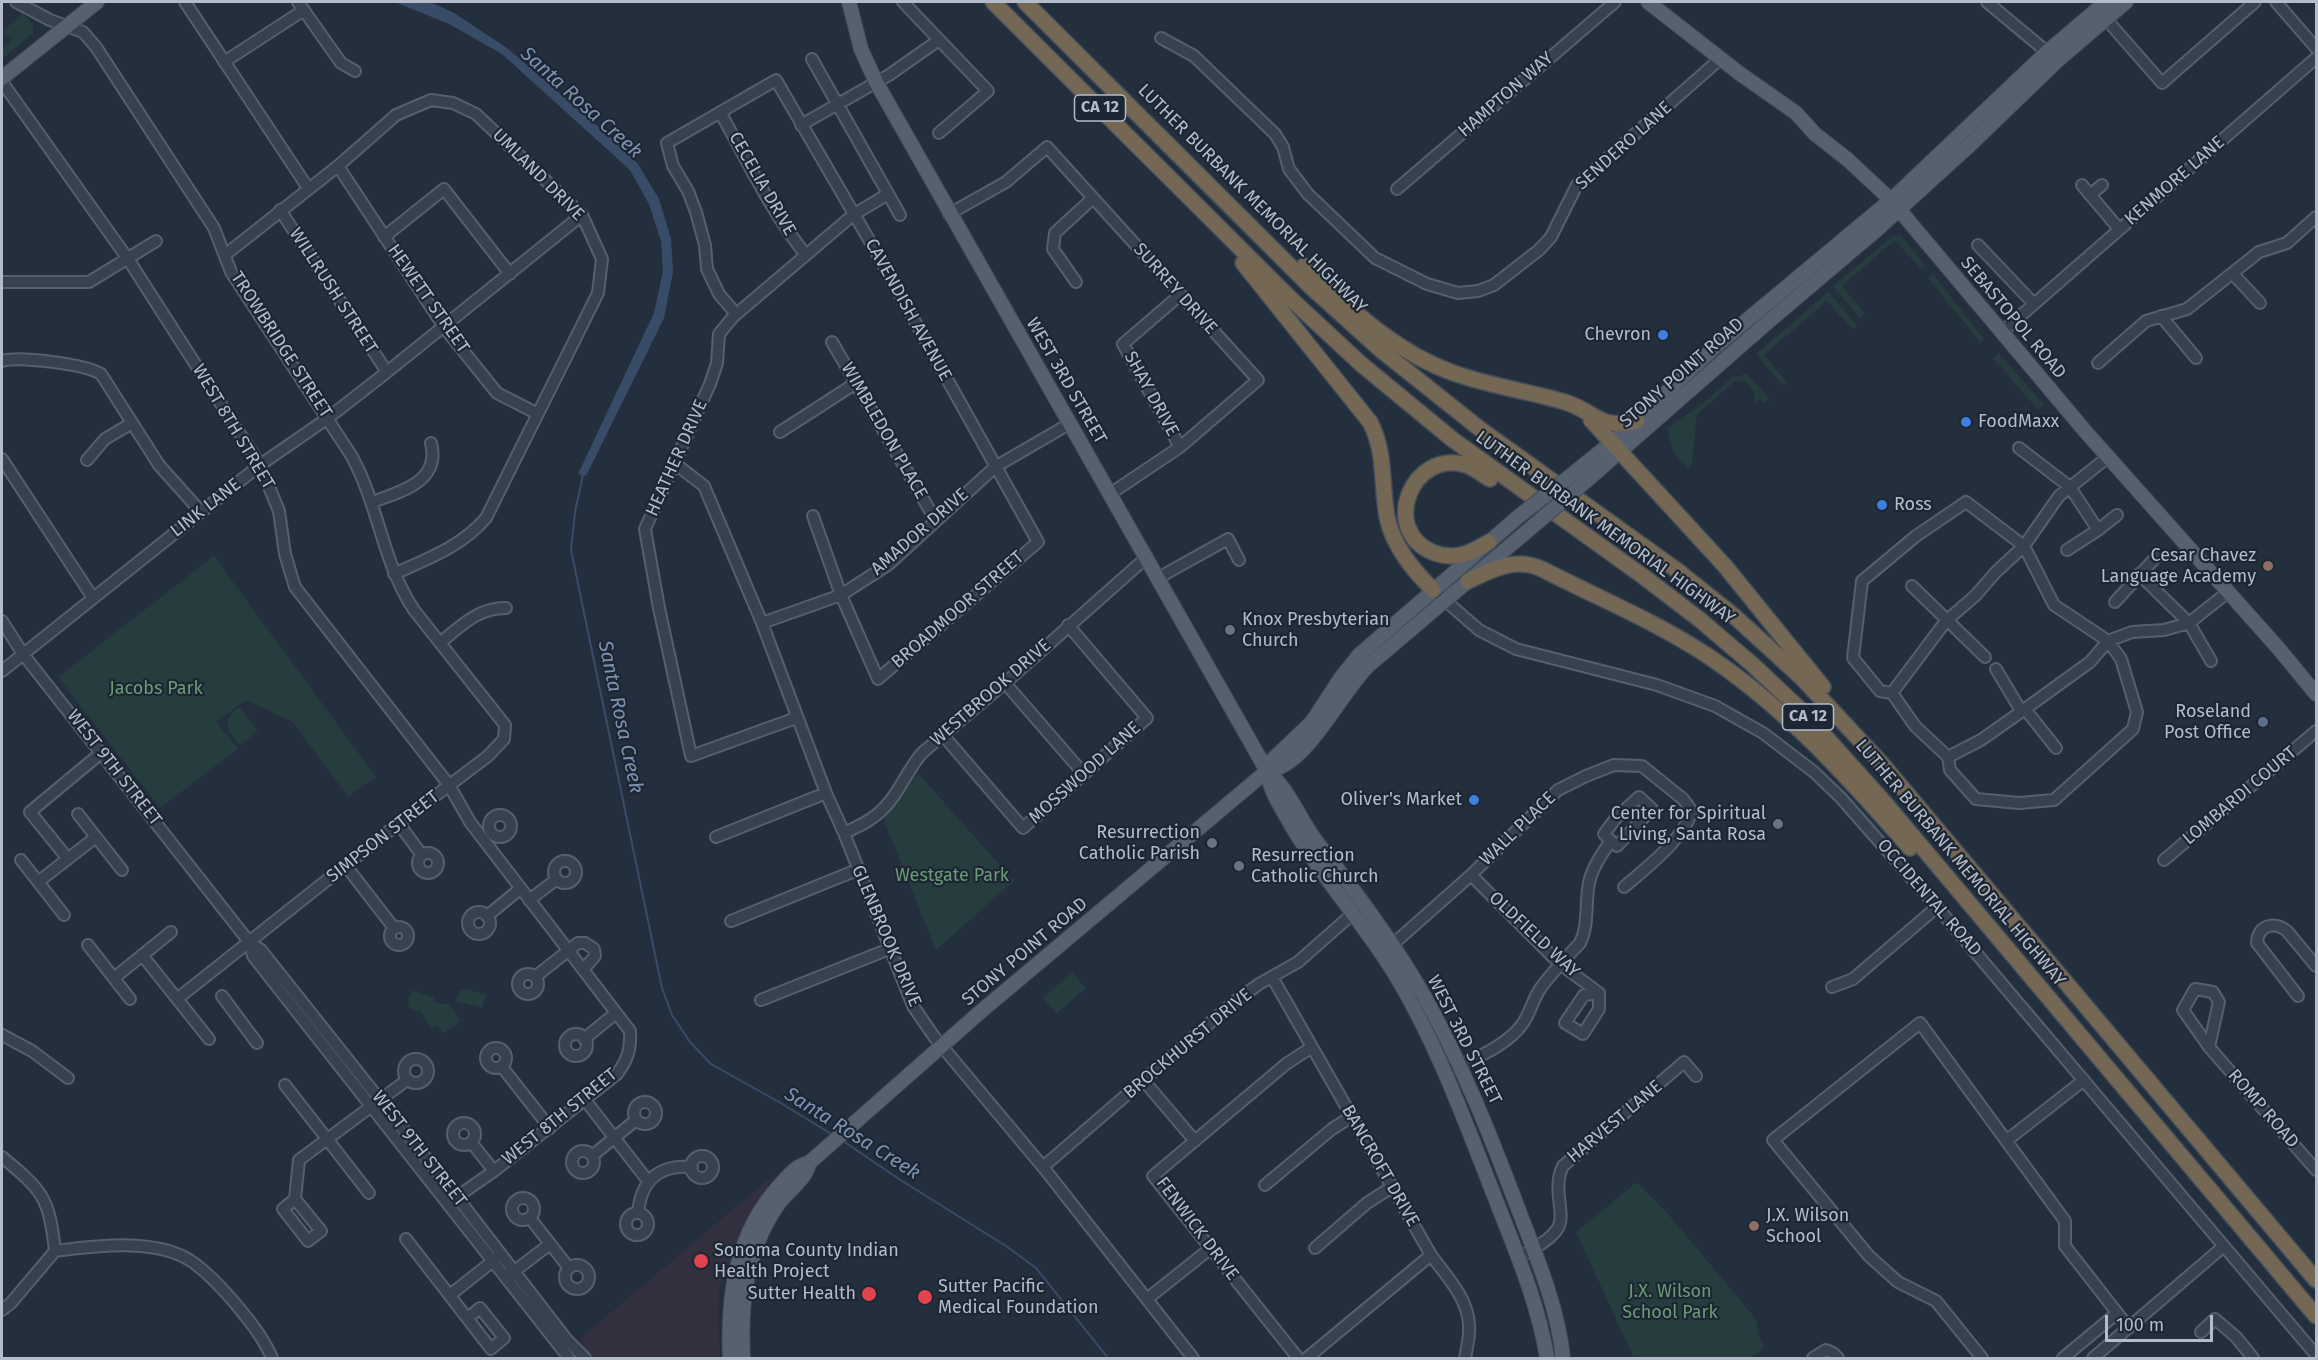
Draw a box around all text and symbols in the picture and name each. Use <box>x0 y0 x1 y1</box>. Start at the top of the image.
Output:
water label: Santa Rosa Creek <box>515 42 647 164</box>
street label: HAMPTON WAY <box>1454 48 1558 142</box>
street label: LUTHER BURBANK MEMORIAL HIGHWAY <box>1133 80 1371 318</box>
road number: CA 12 <box>1074 95 1126 121</box>
street label: SENDERO LANE <box>1571 97 1677 195</box>
street label: UMLAND DRIVE <box>487 124 589 226</box>
street label: CECELIA DRIVE <box>724 128 800 240</box>
street label: KENMORE LANE <box>2121 132 2229 230</box>
street label: WILLRUSH STREET <box>284 224 382 358</box>
street label: CAVENDISH AVENUE <box>860 235 956 385</box>
street label: SURREY DRIVE <box>1128 239 1222 339</box>
street label: HEWETT STREET <box>382 240 474 358</box>
street label: SEBASTOPOL ROAD <box>1956 253 2070 383</box>
street label: TROWBRIDGE STREET <box>226 268 336 422</box>
street label: STONY POINT ROAD <box>1616 313 1748 433</box>
street label: WEST 3RD STREET <box>1021 314 1111 448</box>
place label: Chevron <box>1584 324 1651 346</box>
marker: Chevron <box>1656 328 1670 342</box>
street label: SHAY DRIVE <box>1119 348 1183 440</box>
street label: WIMBLEDON PLACE <box>836 359 932 503</box>
street label: WEST 8TH STREET <box>187 361 279 493</box>
street label: HEATHER DRIVE <box>642 396 712 520</box>
place label: FoodMaxx <box>1978 411 2059 433</box>
marker: FoodMaxx <box>1959 415 1973 429</box>
street label: LUTHER BURBANK MEMORIAL HIGHWAY <box>1471 427 1739 629</box>
street label: LINK LANE <box>167 474 245 542</box>
street label: AMADOR DRIVE <box>867 484 973 580</box>
place label: Ross <box>1894 494 1932 516</box>
marker: Ross <box>1875 498 1889 512</box>
place label: Cesar Chavez Language Academy <box>2101 545 2256 588</box>
street label: BROADMOOR STREET <box>887 547 1029 673</box>
marker: Cesar Chavez Language Academy <box>2261 559 2275 573</box>
place label: Knox Presbyterian Church <box>1242 609 1390 652</box>
marker: Knox Presbyterian Church <box>1223 623 1237 637</box>
street label: WESTBROOK DRIVE <box>926 635 1056 751</box>
water label: Santa Rosa Creek <box>592 639 648 795</box>
park label: Jacobs Park <box>109 678 203 700</box>
place label: Roseland Post Office <box>2164 701 2251 744</box>
road number: CA 12 <box>1782 704 1834 730</box>
street label: WEST 9TH STREET <box>62 706 166 830</box>
marker: Roseland Post Office <box>2256 715 2270 729</box>
street label: MOSSWOOD LANE <box>1025 717 1145 829</box>
street label: LUTHER BURBANK MEMORIAL HIGHWAY <box>1850 735 2070 991</box>
street label: LOMBARDI COURT <box>2179 742 2301 850</box>
street label: SIMPSON STREET <box>322 786 444 888</box>
street label: WALL PLACE <box>1476 787 1560 871</box>
place label: Oliver's Market <box>1341 789 1462 811</box>
marker: Oliver's Market <box>1467 793 1481 807</box>
place label: Center for Spiritual Living, Santa Rosa <box>1611 803 1766 846</box>
marker: Center for Spiritual Living, Santa Rosa <box>1771 817 1785 831</box>
place label: Resurrection Catholic Parish <box>1079 822 1200 864</box>
street label: OCCIDENTAL ROAD <box>1872 835 1986 961</box>
marker: Resurrection Catholic Parish <box>1205 836 1219 850</box>
place label: Resurrection Catholic Church <box>1251 845 1378 888</box>
marker: Resurrection Catholic Church <box>1232 859 1246 873</box>
street label: GLENBROOK DRIVE <box>846 862 926 1010</box>
park label: Westgate Park <box>895 865 1009 887</box>
street label: OLDFIELD WAY <box>1484 887 1584 983</box>
street label: STONY POINT ROAD <box>958 893 1092 1011</box>
street label: WEST 3RD STREET <box>1422 972 1506 1108</box>
street label: BROCKHURST DRIVE <box>1120 984 1256 1104</box>
street label: WEST 8TH STREET <box>498 1064 622 1170</box>
street label: ROMP ROAD <box>2223 1065 2303 1153</box>
street label: HARVEST LANE <box>1563 1076 1667 1168</box>
water label: Santa Rosa Creek <box>780 1083 924 1185</box>
street label: WEST 9TH STREET <box>367 1087 471 1211</box>
street label: BANCROFT DRIVE <box>1336 1101 1424 1231</box>
street label: FENWICK DRIVE <box>1151 1173 1243 1285</box>
place label: J.X. Wilson School <box>1766 1205 1849 1248</box>
marker: J.X. Wilson School <box>1747 1219 1761 1233</box>
place label: Sonoma County Indian Health Project <box>714 1240 899 1282</box>
marker: Sonoma County Indian Health Project <box>692 1252 710 1270</box>
place label: Sutter Pacific Medical Foundation <box>938 1276 1099 1318</box>
park label: J.X. Wilson School Park <box>1622 1281 1718 1324</box>
place label: Sutter Health <box>748 1283 856 1305</box>
marker: Sutter Health <box>860 1285 878 1303</box>
marker: Sutter Pacific Medical Foundation <box>916 1288 934 1306</box>
scale bar <box>2108 1303 2216 1341</box>
text: 100 m <box>2116 1314 2164 1336</box>

